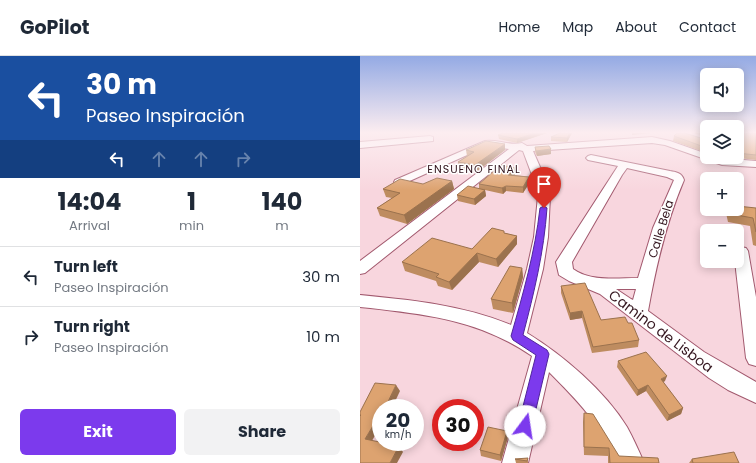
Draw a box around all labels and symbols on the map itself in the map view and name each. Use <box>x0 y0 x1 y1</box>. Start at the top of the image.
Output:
district label: ENSUENO FINAL <box>427 161 521 177</box>
pin <box>527 167 561 208</box>
street label: Calle Bela <box>644 198 677 260</box>
street label: Camino de Lisboa <box>605 285 717 377</box>
speed limit sign: 30 <box>432 399 484 451</box>
position arrow <box>504 405 546 447</box>

